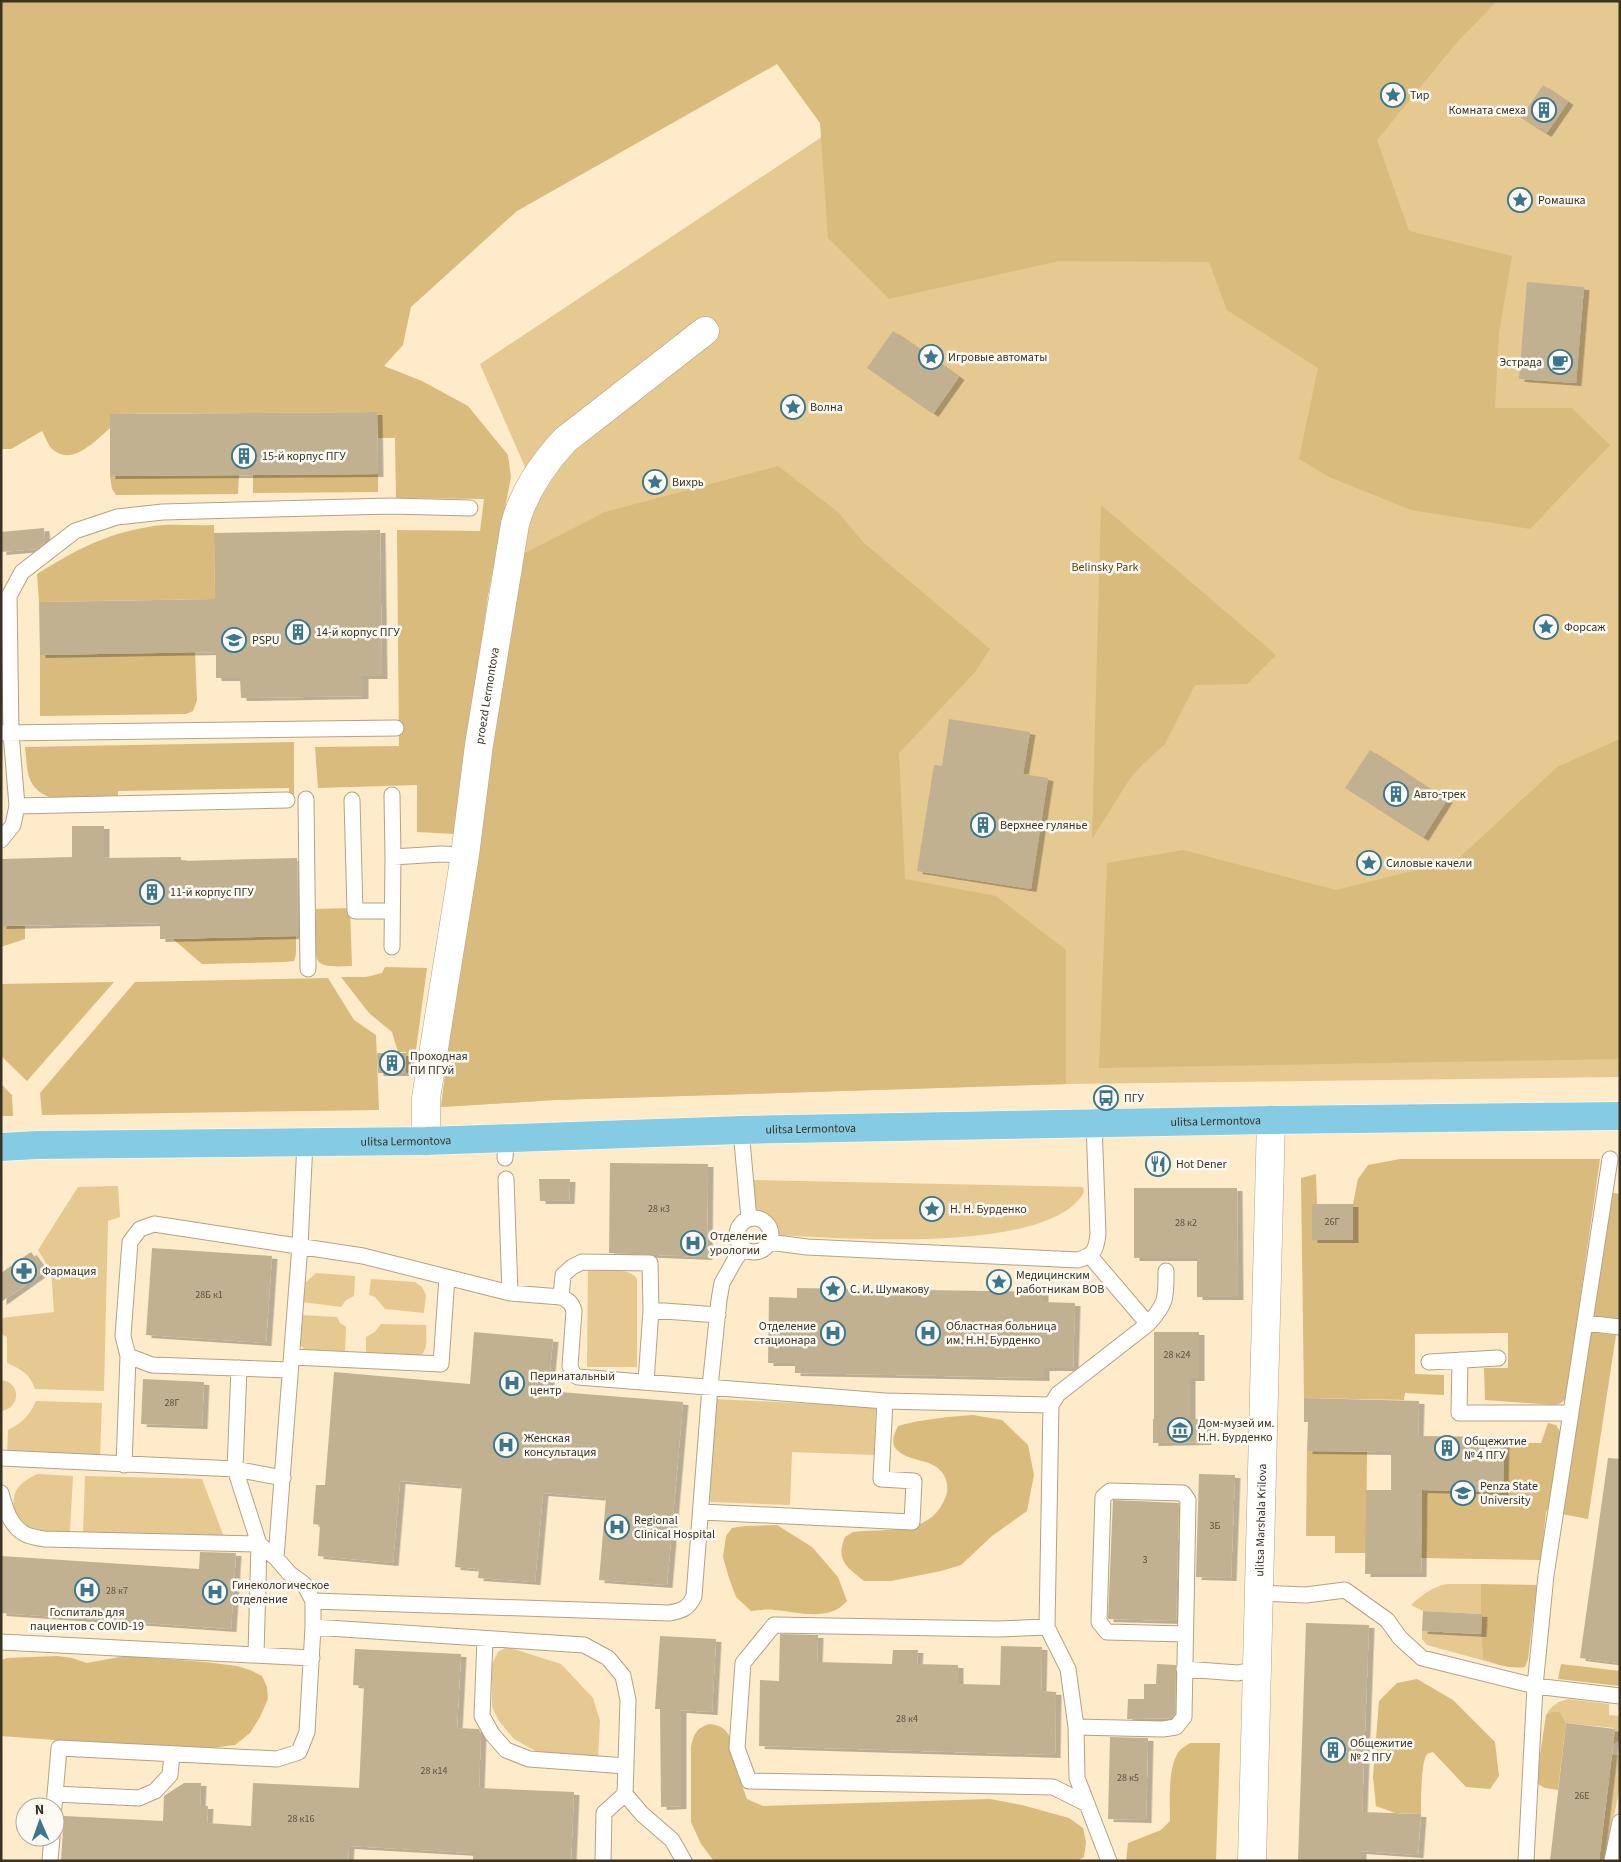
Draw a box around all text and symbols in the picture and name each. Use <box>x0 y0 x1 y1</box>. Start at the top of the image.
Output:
place icon: Тир <box>1380 82 1406 108</box>
place label: Тир <box>1410 87 1430 104</box>
building icon: Комната смеха <box>1531 97 1557 123</box>
place label: Комната смеха <box>1448 102 1526 119</box>
place icon: Ромашка <box>1507 187 1533 213</box>
place label: Ромашка <box>1538 192 1586 209</box>
place icon: Игровые автоматы <box>918 344 944 370</box>
place label: Игровые автоматы <box>948 349 1047 366</box>
cafe icon: Эстрада <box>1547 349 1573 375</box>
place label: Эстрада <box>1499 354 1542 371</box>
place icon: Волна <box>780 394 806 420</box>
place label: Волна <box>810 399 843 416</box>
building icon: 15-й корпус ПГУ <box>231 443 257 469</box>
place label: 15-й корпус ПГУ <box>262 448 347 465</box>
place icon: Вихрь <box>642 469 668 495</box>
place label: Вихрь <box>672 474 704 491</box>
park label: Belinsky Park <box>1072 559 1139 576</box>
place icon: Форсаж <box>1533 614 1559 640</box>
building icon: 14-й корпус ПГУ <box>285 619 311 645</box>
place label: Форсаж <box>1564 619 1606 636</box>
place label: 14-й корпус ПГУ <box>316 624 401 641</box>
school or university icon: PSPU <box>221 627 247 653</box>
place label: PSPU <box>252 632 280 649</box>
street label: proezd Lermontova <box>471 646 503 745</box>
building icon: Авто-трек <box>1383 781 1409 807</box>
place label: Авто-трек <box>1414 786 1466 803</box>
building icon: Верхнее гулянье <box>970 812 996 838</box>
place label: Верхнее гулянье <box>1000 817 1087 834</box>
place icon: Силовые качели <box>1356 850 1382 876</box>
place label: Силовые качели <box>1386 855 1472 872</box>
building icon: 11-й корпус ПГУ <box>139 879 165 905</box>
place label: 11-й корпус ПГУ <box>170 884 255 901</box>
place label: Проходная ПИ ПГУй <box>410 1048 468 1079</box>
building icon: Проходная ПИ ПГУй <box>379 1050 405 1076</box>
bus stop icon: ПГУ <box>1093 1085 1119 1111</box>
place label: ПГУ <box>1124 1090 1145 1107</box>
street label: ulitsa Lermontova <box>1170 1112 1261 1130</box>
street label: ulitsa Lermontova <box>765 1119 856 1138</box>
street label: ulitsa Lermontova <box>361 1132 452 1150</box>
restaurant icon: Hot Dener <box>1145 1151 1171 1177</box>
place label: Hot Dener <box>1176 1156 1227 1173</box>
place icon: Н. Н. Бурденко <box>919 1196 945 1222</box>
place label: Н. Н. Бурденко <box>950 1201 1027 1218</box>
house number: 28 к3 <box>648 1202 670 1216</box>
house number: 26Г <box>1325 1215 1339 1229</box>
house number: 28 к2 <box>1175 1216 1197 1230</box>
place label: Отделение урологии <box>710 1228 767 1259</box>
hospital icon: Отделение урологии <box>680 1230 706 1256</box>
pharmacy icon: Фармация <box>11 1258 37 1284</box>
place label: Фармация <box>42 1263 97 1280</box>
place label: Медицинским работникам ВОВ <box>1016 1267 1104 1298</box>
place icon: Медицинским работникам ВОВ <box>986 1269 1012 1295</box>
place icon: С. И. Шумакову <box>820 1276 846 1302</box>
place label: С. И. Шумакову <box>850 1281 930 1298</box>
house number: 28Б к1 <box>195 1288 223 1302</box>
place label: Отделение стационара <box>754 1318 816 1349</box>
place label: Областная больница им. Н.Н. Бурденко <box>946 1318 1057 1349</box>
hospital icon: Отделение стационара <box>820 1320 846 1346</box>
hospital icon: Областная больница им. Н.Н. Бурденко <box>915 1320 941 1346</box>
house number: 28 к24 <box>1164 1348 1190 1362</box>
place label: Перинатальный центр <box>530 1368 615 1399</box>
hospital icon: Перинатальный центр <box>499 1370 525 1396</box>
house number: 28Г <box>165 1396 179 1410</box>
place label: Дом-музей им. Н.Н. Бурденко <box>1198 1415 1275 1446</box>
museum icon: Дом-музей им. Н.Н. Бурденко <box>1167 1417 1193 1443</box>
place label: Женская консультация <box>524 1430 596 1461</box>
hospital icon: Женская консультация <box>493 1432 519 1458</box>
place label: Общежитие № 4 ПГУ <box>1464 1433 1527 1464</box>
building icon: Общежитие № 4 ПГУ <box>1434 1435 1460 1461</box>
street label: ulitsa Marshala Krilova <box>1251 1463 1271 1577</box>
place label: Penza State University <box>1480 1478 1538 1509</box>
school or university icon: Penza State University <box>1450 1480 1476 1506</box>
place label: Regional Clinical Hospital <box>634 1512 715 1543</box>
hospital icon: Regional Clinical Hospital <box>604 1514 630 1540</box>
house number: 3Б <box>1210 1519 1221 1533</box>
house number: 3 <box>1143 1553 1148 1567</box>
hospital icon: Госпиталь для пациентов с COVID-19 <box>74 1577 100 1603</box>
place label: Гинекологическое отделение <box>232 1577 329 1608</box>
hospital icon: Гинекологическое отделение <box>202 1579 228 1605</box>
house number: 28 к7 <box>106 1584 128 1598</box>
place label: Госпиталь для пациентов с COVID-19 <box>30 1604 144 1635</box>
house number: 28 к4 <box>896 1712 918 1726</box>
place label: Общежитие № 2 ПГУ <box>1350 1735 1413 1766</box>
building icon: Общежитие № 2 ПГУ <box>1320 1737 1346 1763</box>
house number: 28 к14 <box>421 1764 447 1778</box>
house number: 28 к5 <box>1117 1771 1139 1785</box>
house number: 26Е <box>1574 1789 1590 1803</box>
north arrow <box>15 1797 65 1847</box>
text: N <box>35 1800 45 1820</box>
house number: 28 к16 <box>288 1812 314 1826</box>

